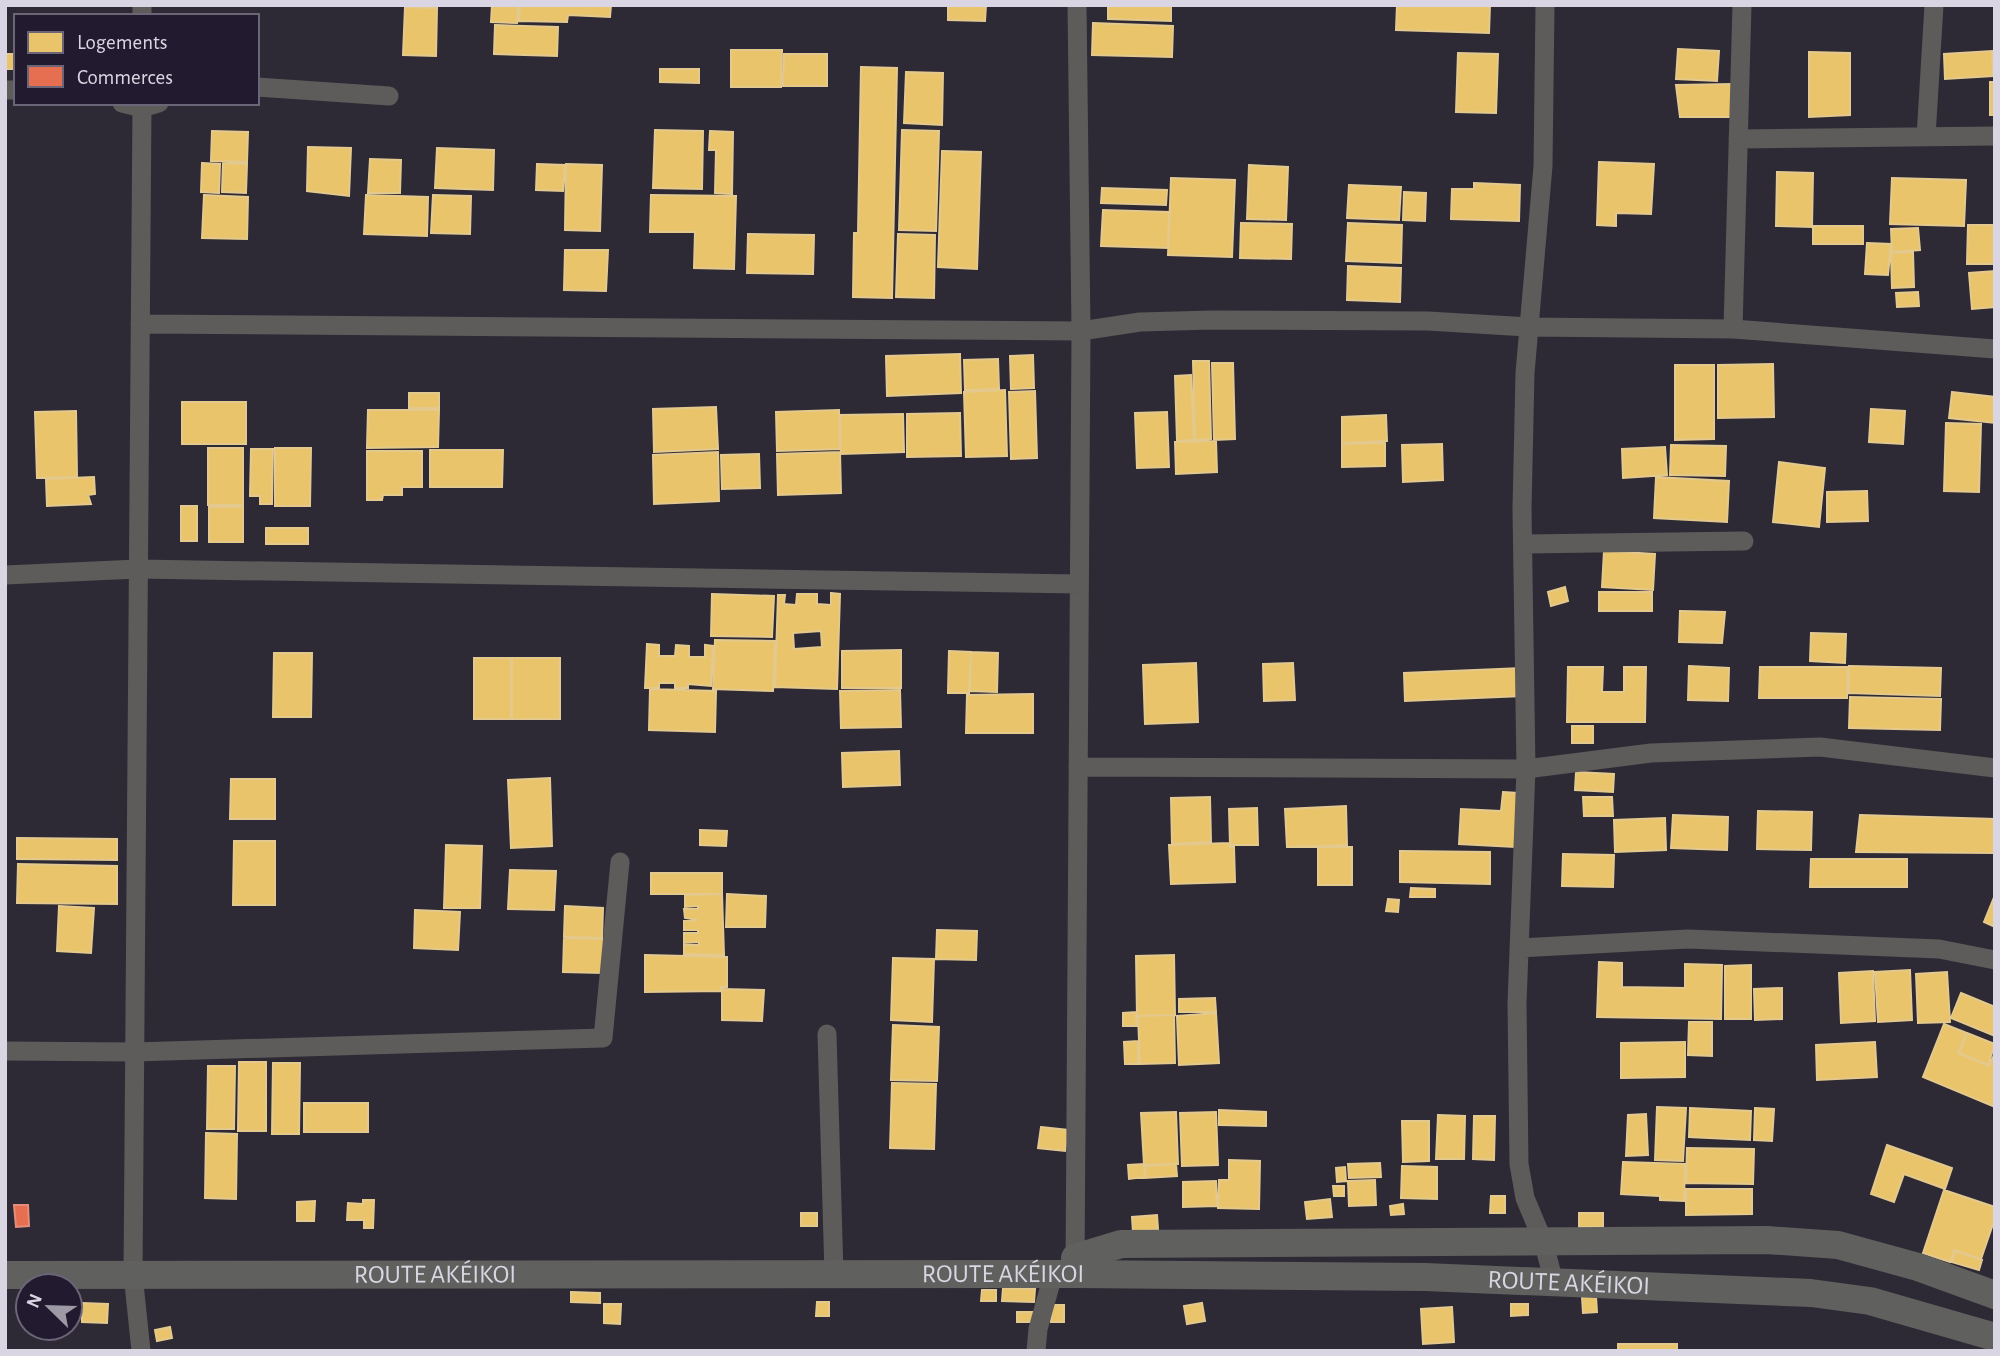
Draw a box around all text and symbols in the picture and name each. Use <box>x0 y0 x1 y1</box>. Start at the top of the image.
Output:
legend <box>14 14 259 105</box>
text: Logements <box>77 32 167 53</box>
text: Commerces <box>77 67 173 88</box>
street label: ROUTE AKÉIKOI <box>922 1259 1084 1287</box>
street label: ROUTE AKÉIKOI <box>354 1260 516 1288</box>
street label: ROUTE AKÉIKOI <box>1487 1267 1651 1299</box>
north arrow <box>14 1272 84 1342</box>
text: N <box>23 1291 46 1311</box>

